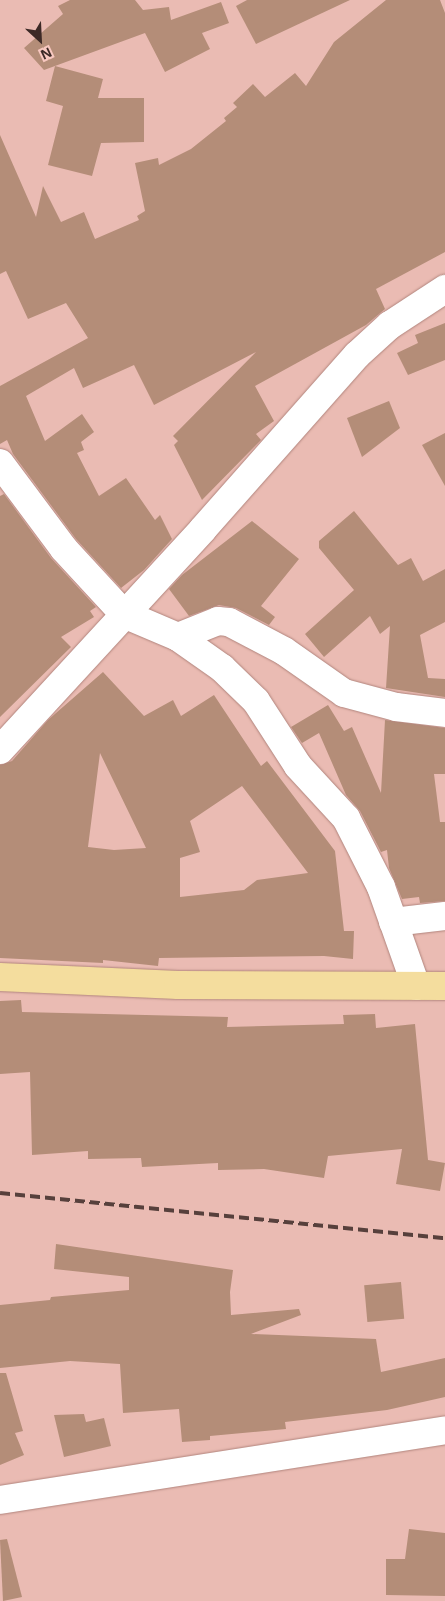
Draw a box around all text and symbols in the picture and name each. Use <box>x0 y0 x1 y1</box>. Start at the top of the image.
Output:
north arrow <box>15 15 65 65</box>
text: N <box>38 44 54 63</box>

